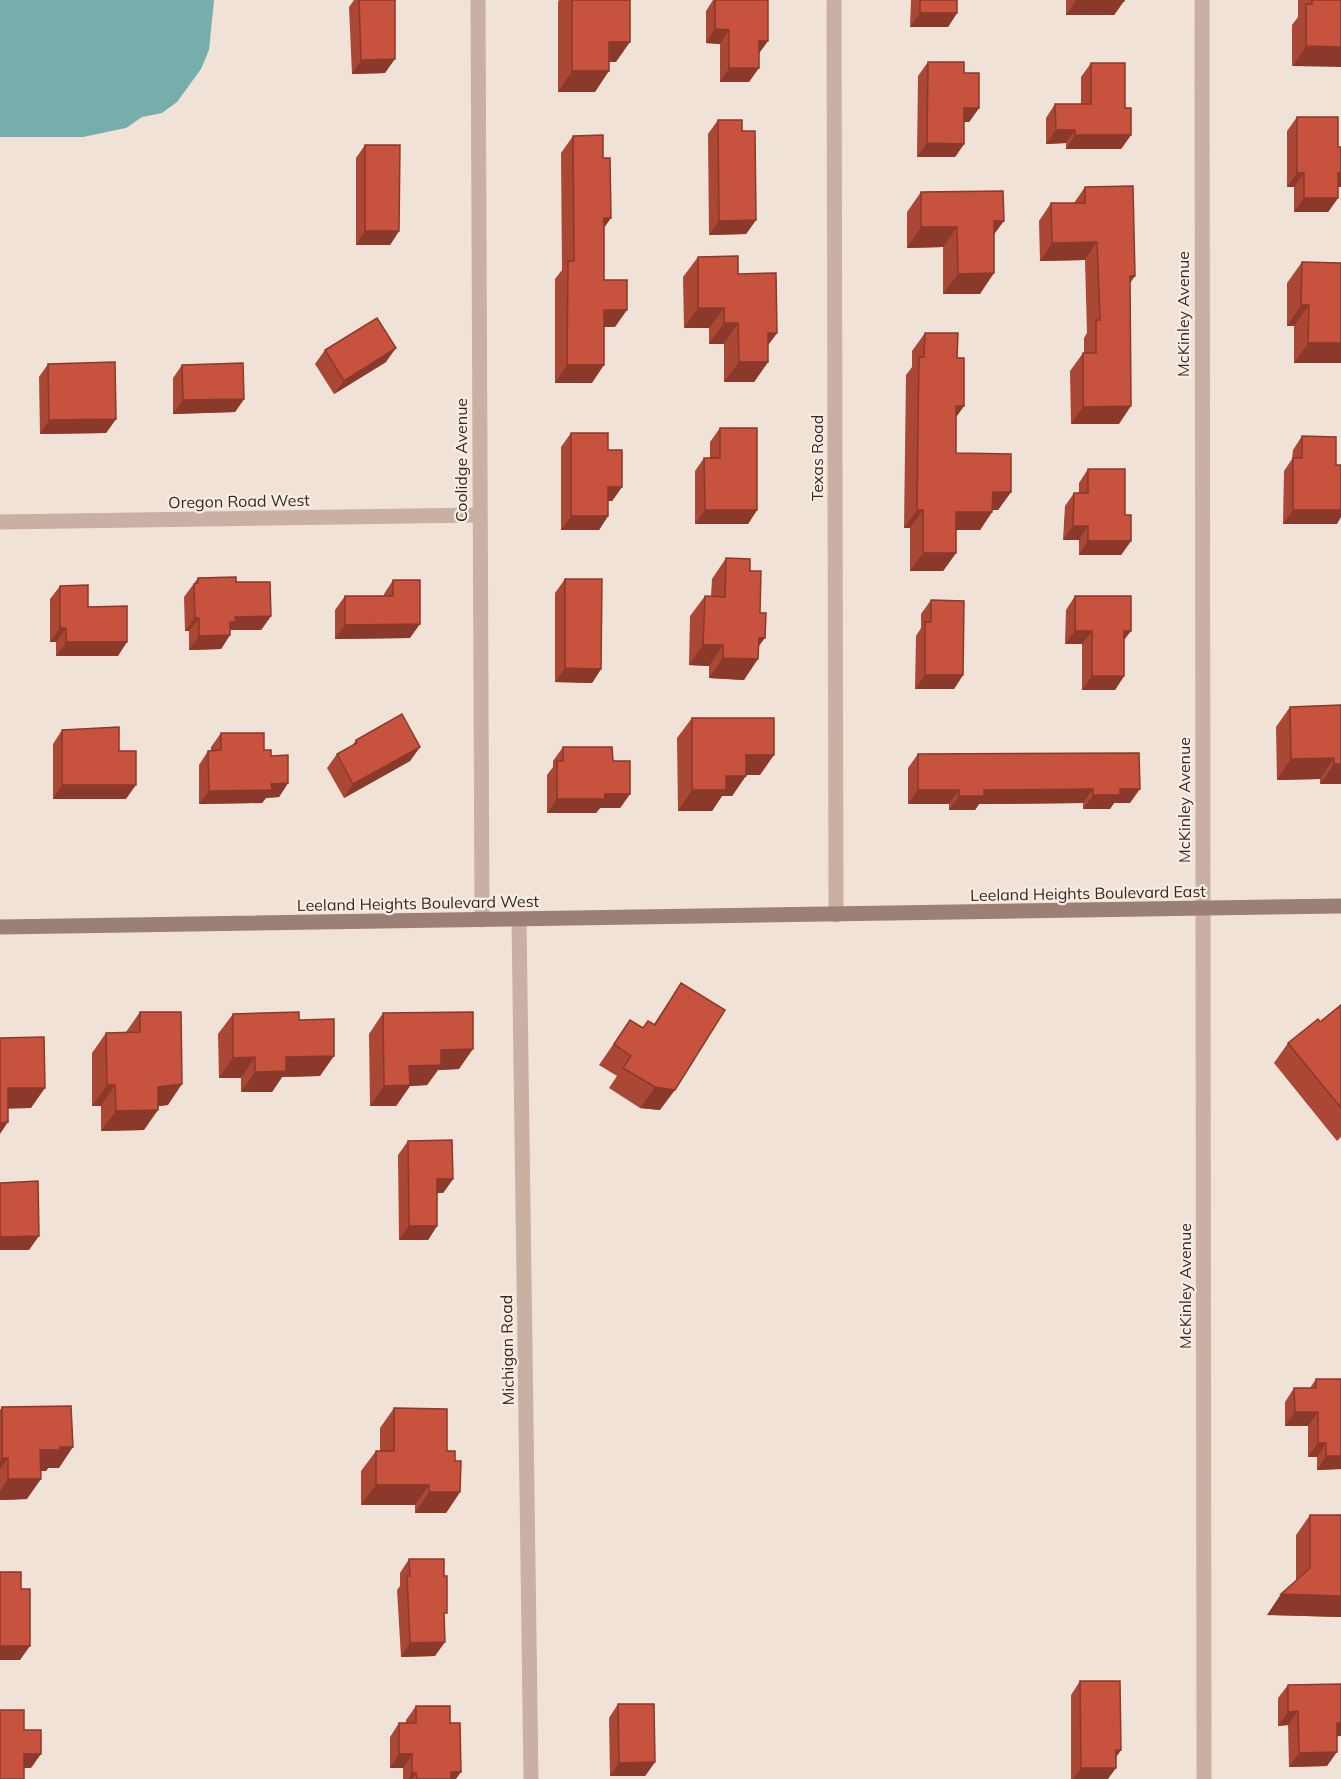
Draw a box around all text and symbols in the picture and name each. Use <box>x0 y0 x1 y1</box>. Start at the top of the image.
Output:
street label: McKinley Avenue <box>1173 251 1193 377</box>
street label: Coolidge Avenue <box>451 398 471 522</box>
street label: Texas Road <box>807 415 827 501</box>
street label: Oregon Road West <box>168 490 310 512</box>
street label: McKinley Avenue <box>1174 737 1194 863</box>
street label: Leeland Heights Boulevard East <box>970 881 1206 905</box>
street label: Leeland Heights Boulevard West <box>297 891 540 915</box>
street label: McKinley Avenue <box>1175 1223 1195 1349</box>
street label: Michigan Road <box>496 1294 518 1406</box>

